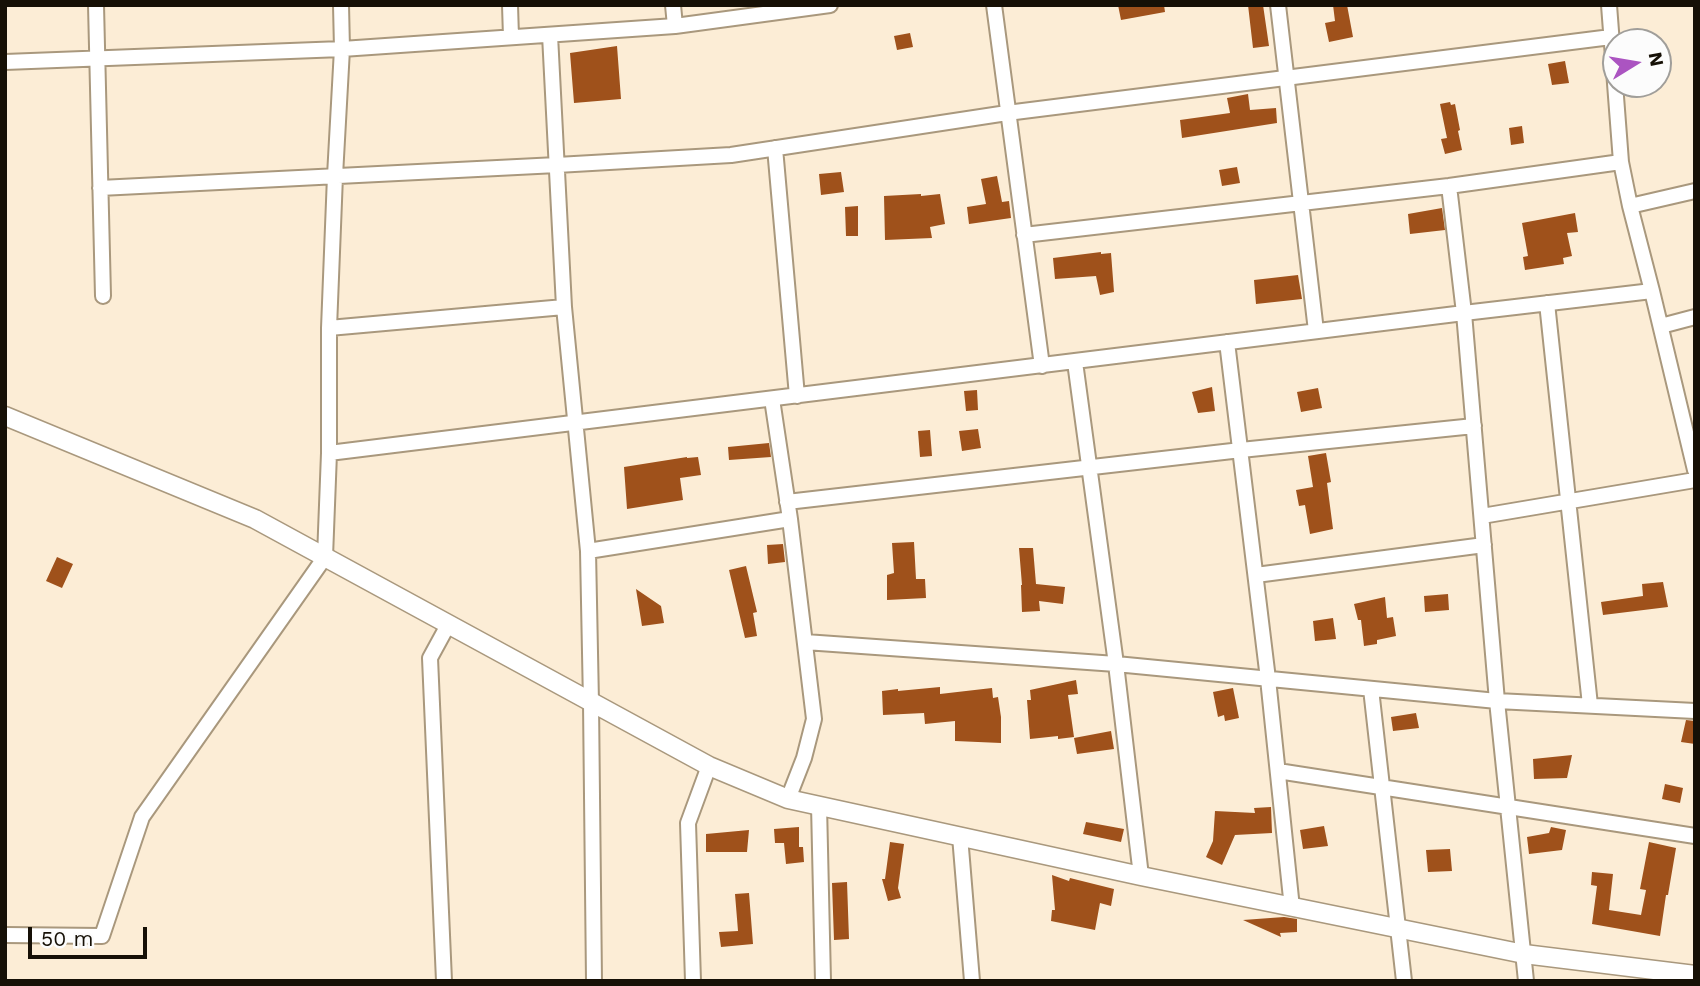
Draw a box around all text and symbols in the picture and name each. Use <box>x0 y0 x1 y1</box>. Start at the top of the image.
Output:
north arrow <box>1602 28 1672 98</box>
text: N <box>1644 50 1669 68</box>
scale bar <box>32 912 150 956</box>
text: 50 m <box>41 926 93 951</box>

